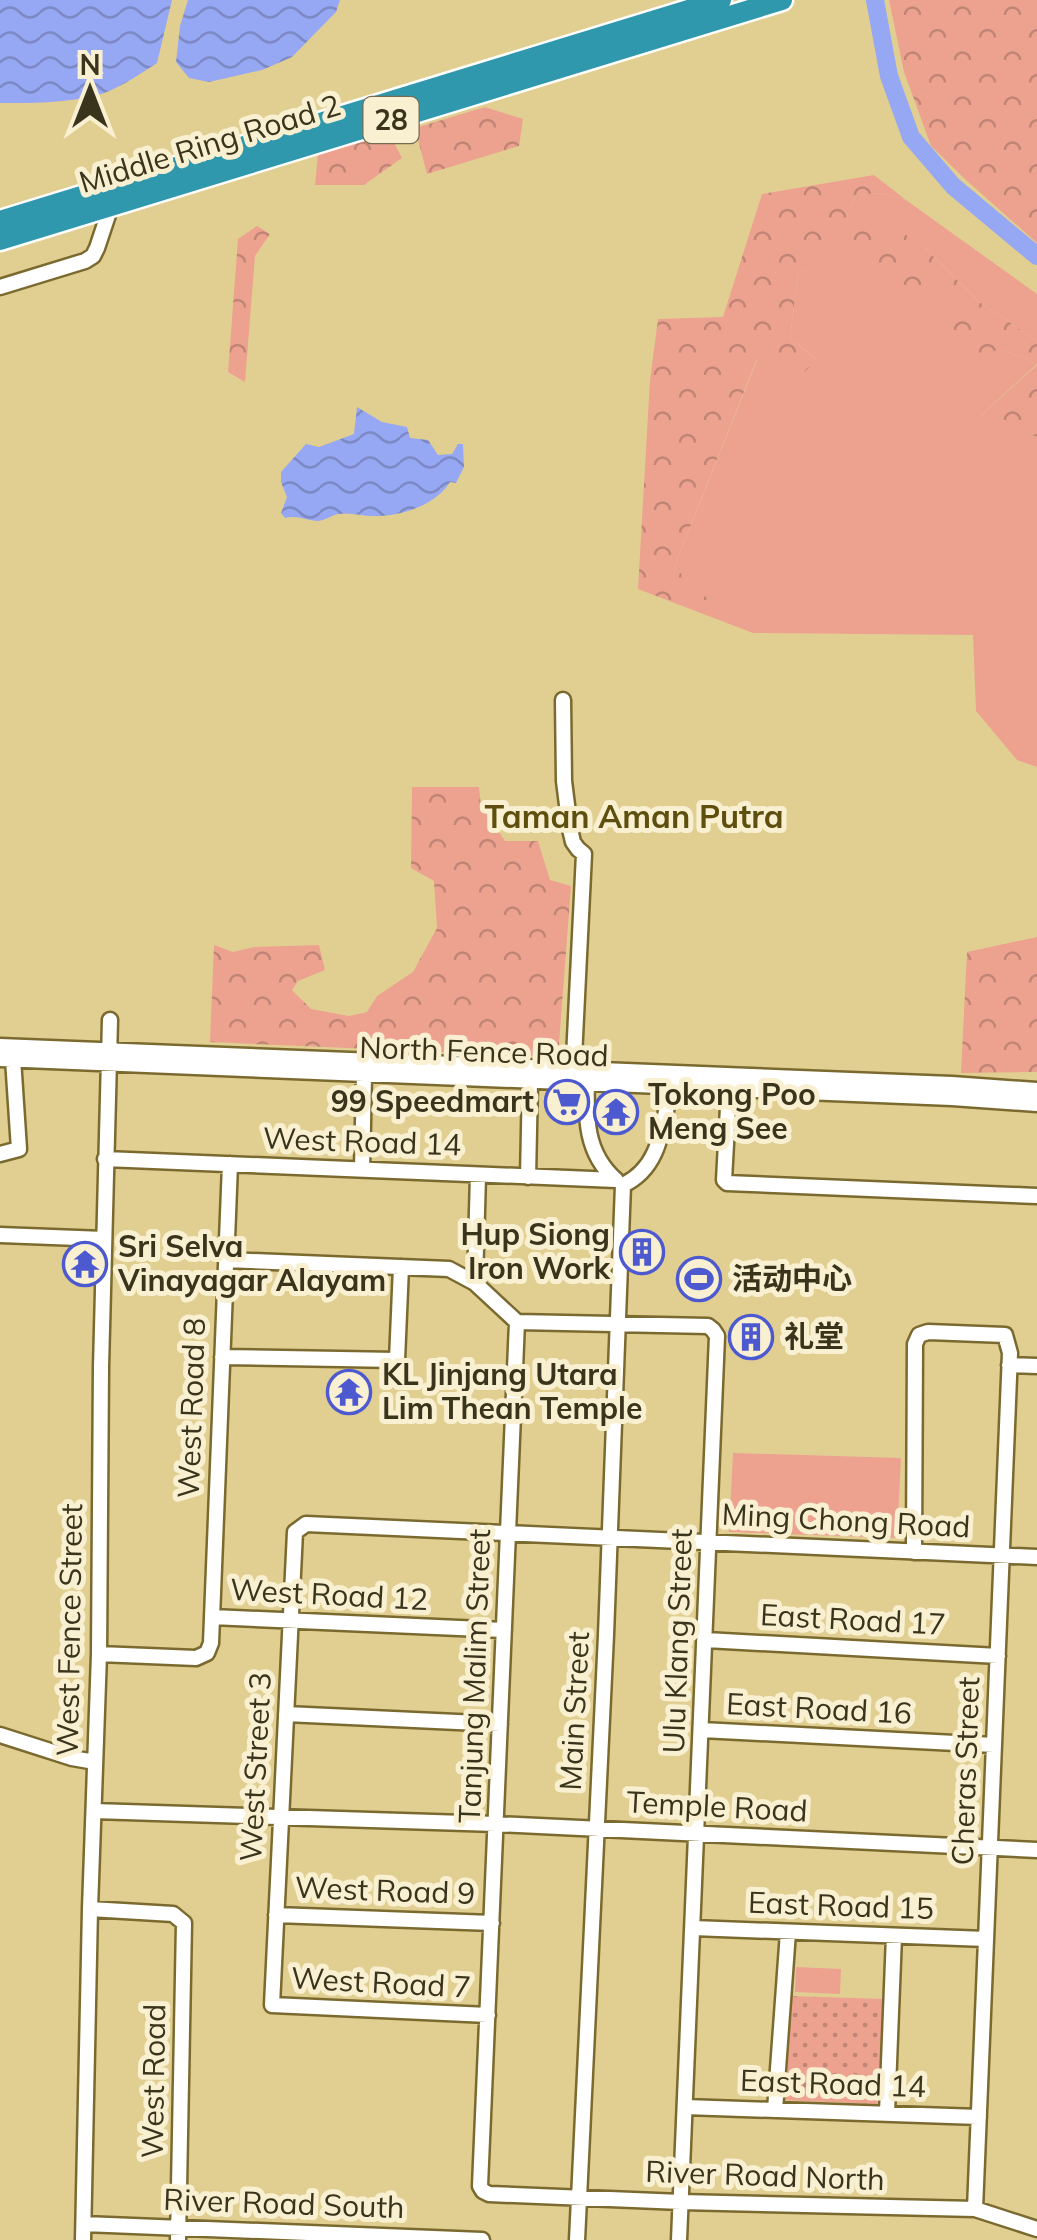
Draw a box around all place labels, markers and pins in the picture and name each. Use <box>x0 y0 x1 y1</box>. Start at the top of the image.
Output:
place label: Tokong Poo Meng See <box>648 1075 816 1147</box>
supermarket icon: 99 Speedmart <box>544 1079 590 1125</box>
place label: 99 Speedmart <box>331 1082 534 1120</box>
temple icon: Tokong Poo Meng See <box>593 1089 639 1135</box>
place label: Hup Siong Iron Work <box>460 1215 611 1287</box>
place label: Sri Selva Vinayagar Alayam <box>117 1227 386 1299</box>
building icon: Hup Siong Iron Work <box>619 1229 665 1275</box>
temple icon: Sri Selva Vinayagar Alayam <box>62 1241 108 1287</box>
sports icon: 活动中心 <box>676 1256 722 1302</box>
place label: 活动中心 <box>732 1259 852 1297</box>
building icon: 礼堂 <box>728 1314 774 1360</box>
place label: 礼堂 <box>784 1317 844 1355</box>
place label: KL Jinjang Utara Lim Thean Temple <box>382 1355 642 1427</box>
temple icon: KL Jinjang Utara Lim Thean Temple <box>326 1369 372 1415</box>

